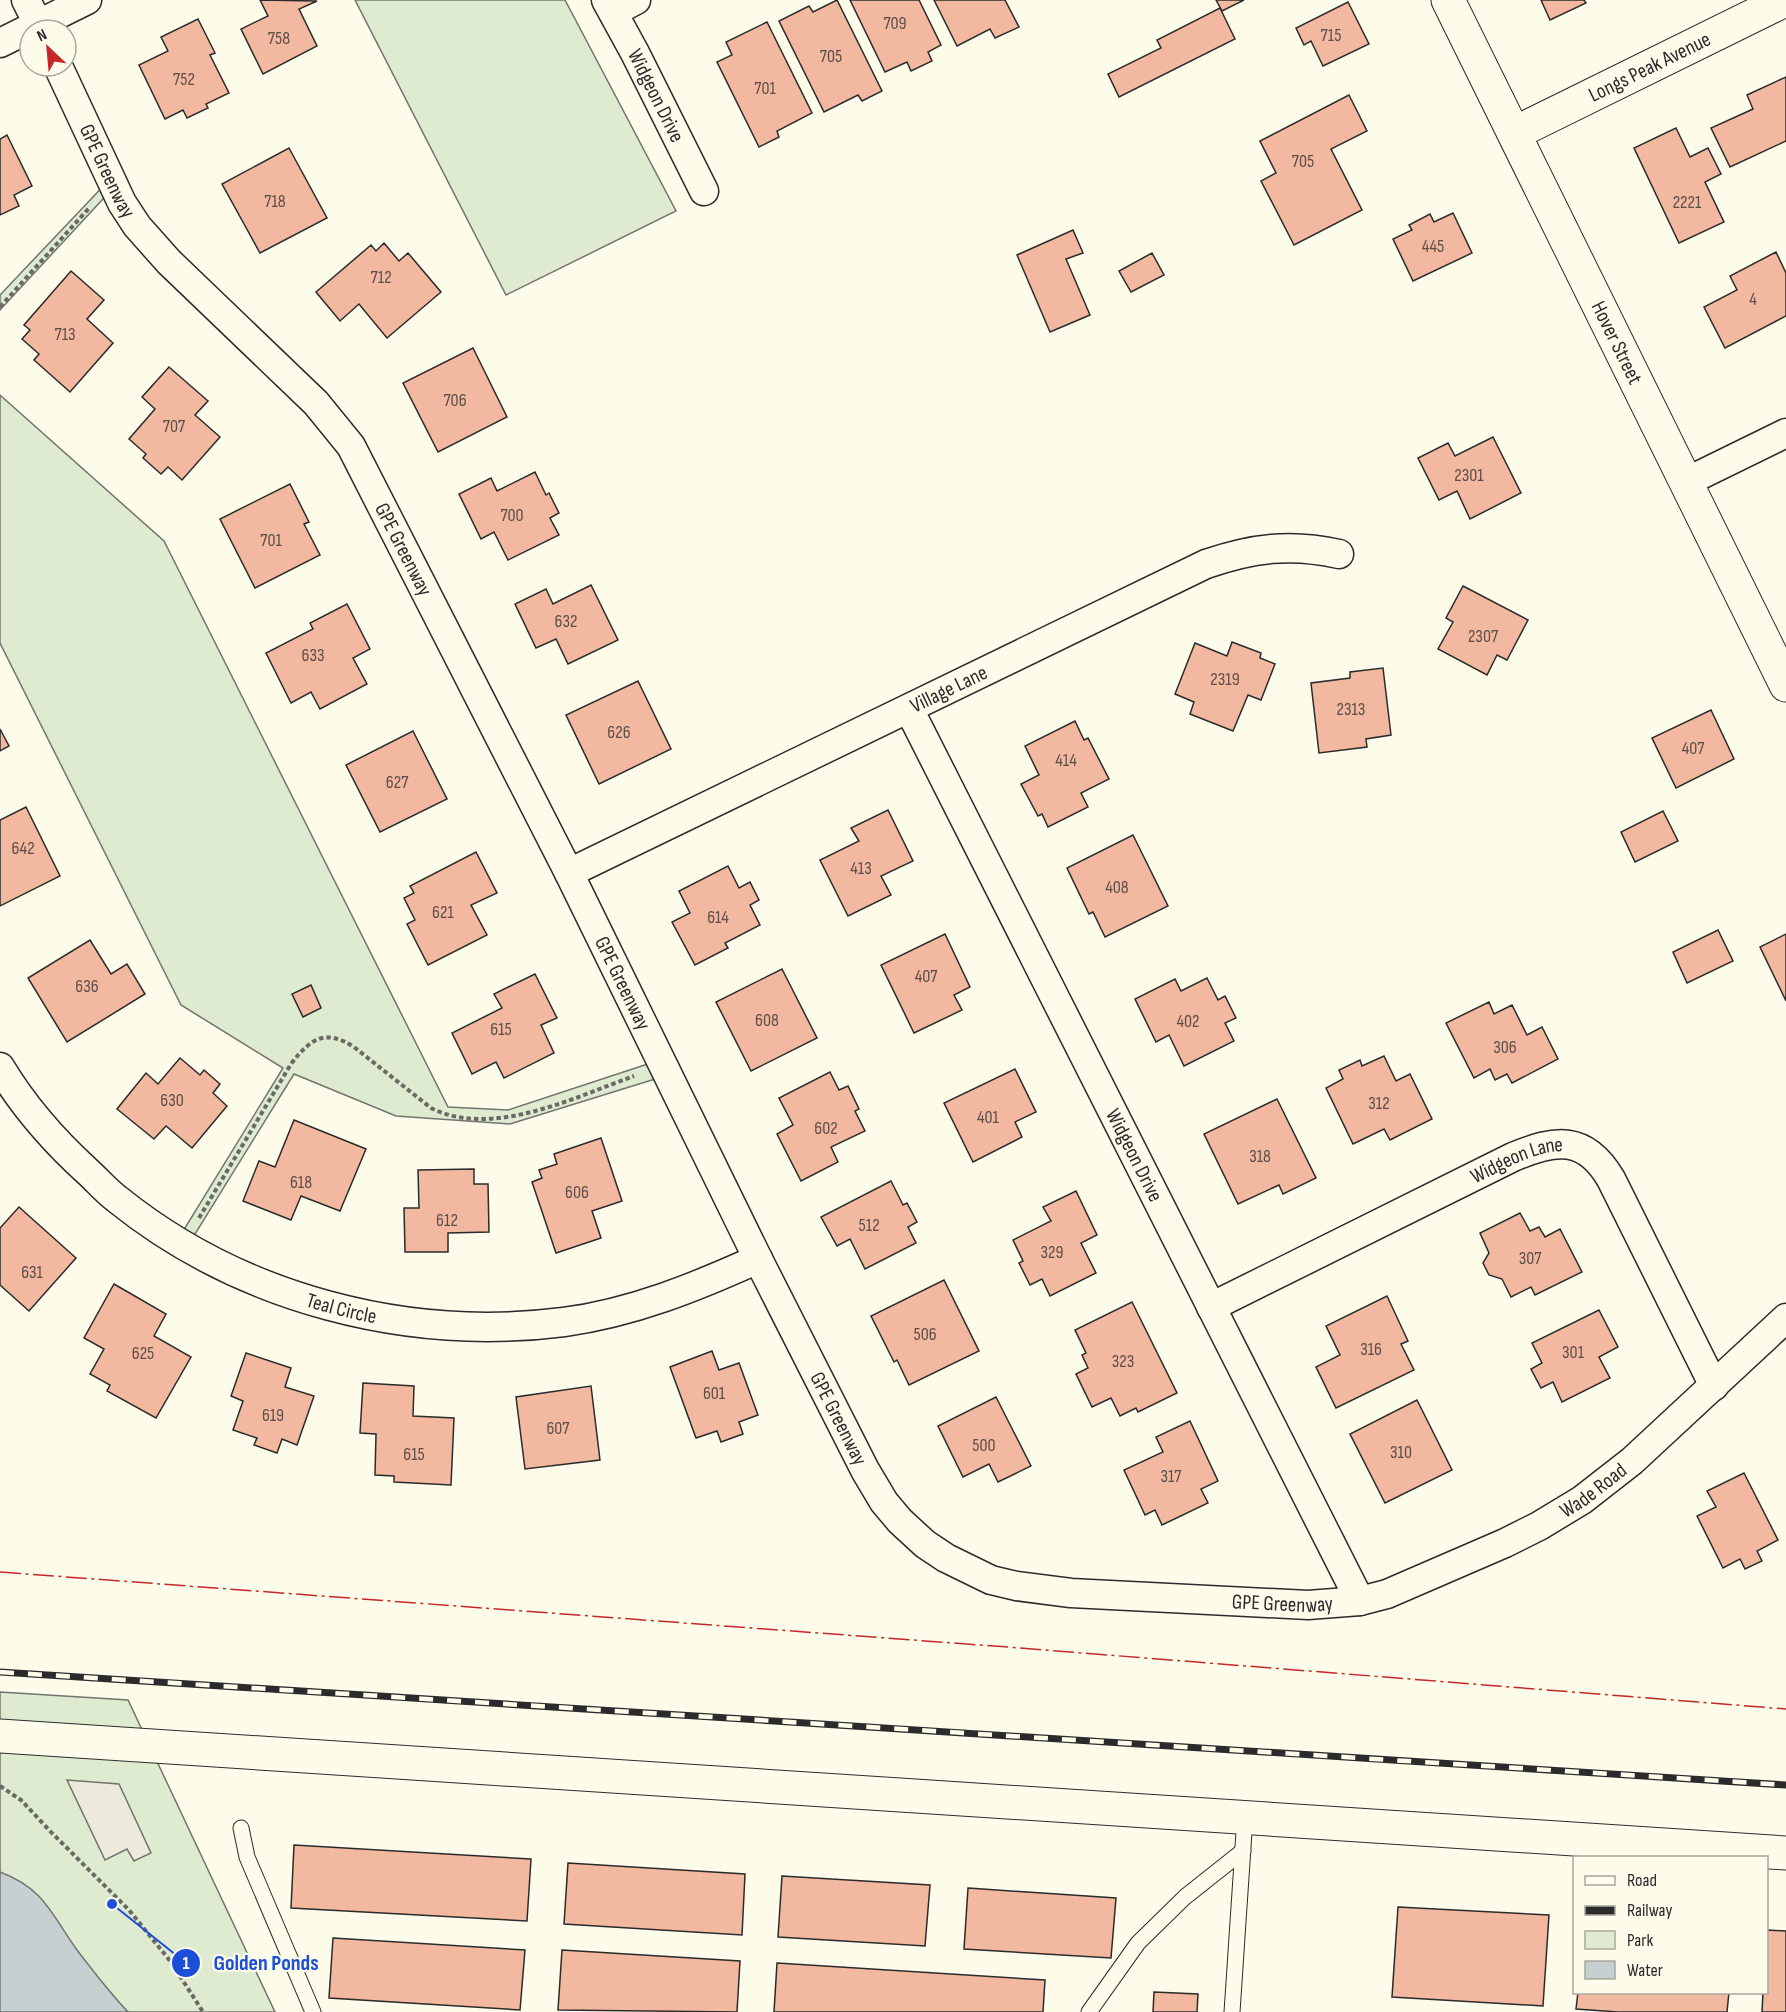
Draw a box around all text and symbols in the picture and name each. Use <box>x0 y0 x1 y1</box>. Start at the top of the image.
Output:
house number: 709 <box>883 13 907 34</box>
north arrow <box>18 18 78 78</box>
text: N <box>34 25 50 46</box>
house number: 715 <box>1321 25 1341 46</box>
street label: Longs Peak Avenue <box>1585 27 1715 108</box>
house number: 758 <box>268 28 290 49</box>
street label: Widgeon Drive <box>622 45 690 146</box>
house number: 705 <box>820 46 842 67</box>
house number: 752 <box>173 69 195 90</box>
house number: 701 <box>754 78 776 99</box>
street label: GPE Greenway <box>74 120 140 223</box>
house number: 705 <box>1292 151 1314 172</box>
house number: 718 <box>264 191 286 212</box>
house number: 2221 <box>1673 192 1702 213</box>
house number: 445 <box>1422 236 1444 257</box>
house number: 712 <box>370 267 392 288</box>
house number: 4 <box>1749 289 1757 310</box>
street label: Hover Street <box>1586 297 1648 388</box>
house number: 713 <box>54 324 76 345</box>
house number: 706 <box>443 390 467 411</box>
house number: 707 <box>163 416 186 437</box>
house number: 2301 <box>1454 465 1484 486</box>
street label: GPE Greenway <box>369 499 437 600</box>
house number: 700 <box>500 505 524 526</box>
house number: 701 <box>260 530 282 551</box>
house number: 632 <box>555 611 577 632</box>
house number: 2307 <box>1468 626 1499 647</box>
house number: 633 <box>302 645 325 666</box>
street label: Village Lane <box>906 660 992 719</box>
house number: 2319 <box>1210 669 1240 690</box>
house number: 2313 <box>1337 699 1365 720</box>
house number: 626 <box>607 722 631 743</box>
house number: 407 <box>1682 738 1705 759</box>
house number: 414 <box>1055 750 1077 771</box>
house number: 627 <box>386 772 409 793</box>
house number: 642 <box>11 838 35 859</box>
house number: 413 <box>850 858 872 879</box>
house number: 408 <box>1105 877 1129 898</box>
house number: 621 <box>432 902 455 923</box>
house number: 614 <box>707 907 729 928</box>
street label: GPE Greenway <box>589 932 656 1034</box>
house number: 407 <box>915 966 938 987</box>
house number: 636 <box>75 976 99 997</box>
house number: 608 <box>755 1010 779 1031</box>
house number: 402 <box>1177 1011 1199 1032</box>
house number: 615 <box>490 1019 512 1040</box>
house number: 306 <box>1493 1037 1517 1058</box>
house number: 630 <box>160 1090 184 1111</box>
house number: 312 <box>1368 1093 1390 1114</box>
street label: Widgeon Drive <box>1100 1105 1168 1206</box>
house number: 401 <box>977 1107 1000 1128</box>
house number: 602 <box>814 1118 838 1139</box>
street label: Widgeon Lane <box>1467 1132 1563 1189</box>
house number: 318 <box>1249 1146 1271 1167</box>
house number: 618 <box>290 1172 312 1193</box>
house number: 606 <box>565 1182 589 1203</box>
house number: 612 <box>436 1210 458 1231</box>
house number: 512 <box>858 1215 880 1236</box>
house number: 329 <box>1041 1242 1063 1263</box>
house number: 307 <box>1519 1248 1542 1269</box>
house number: 631 <box>21 1262 44 1283</box>
street label: Teal Circle <box>303 1288 379 1329</box>
house number: 506 <box>913 1324 937 1345</box>
house number: 316 <box>1360 1339 1382 1360</box>
house number: 301 <box>1562 1342 1585 1363</box>
house number: 625 <box>132 1343 154 1364</box>
house number: 323 <box>1112 1351 1134 1372</box>
street label: GPE Greenway <box>804 1368 872 1469</box>
house number: 601 <box>703 1383 726 1404</box>
house number: 619 <box>262 1405 284 1426</box>
house number: 607 <box>546 1418 570 1439</box>
house number: 500 <box>972 1435 996 1456</box>
house number: 310 <box>1390 1442 1412 1463</box>
house number: 615 <box>403 1444 425 1465</box>
street label: Wade Road <box>1555 1458 1632 1523</box>
house number: 317 <box>1160 1466 1182 1487</box>
street label: GPE Greenway <box>1231 1589 1334 1618</box>
legend <box>1573 1856 1768 1994</box>
text: Road <box>1627 1870 1657 1891</box>
text: Railway <box>1627 1900 1672 1921</box>
text: Park <box>1627 1930 1653 1951</box>
callout: Golden Ponds <box>171 1943 331 1983</box>
text: Golden Ponds <box>213 1950 319 1977</box>
text: 1 <box>182 1953 190 1974</box>
text: Water <box>1627 1960 1663 1981</box>

